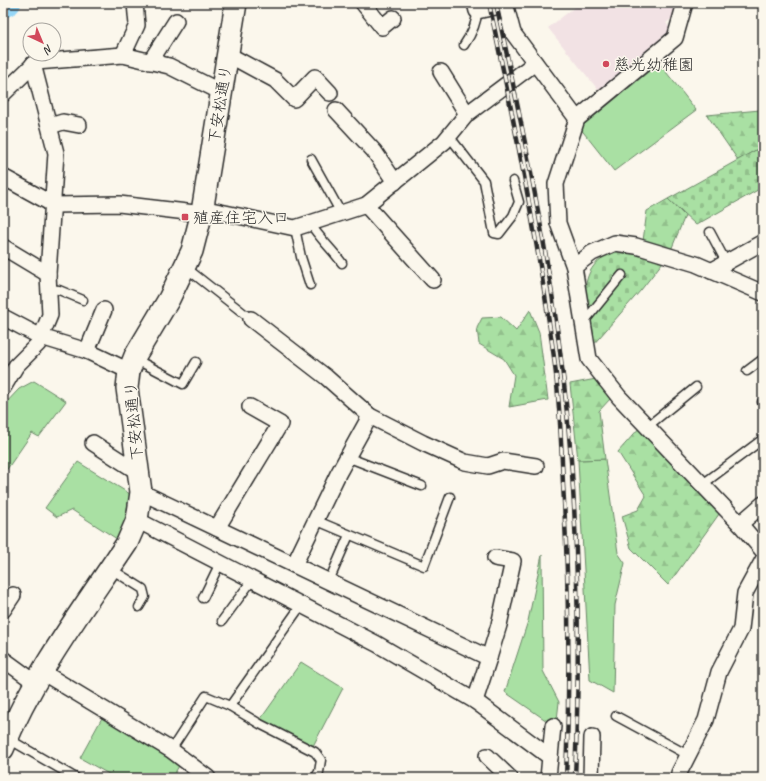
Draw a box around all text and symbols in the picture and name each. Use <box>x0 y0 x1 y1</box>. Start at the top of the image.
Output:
north arrow <box>22 22 62 62</box>
text: N <box>40 42 56 58</box>
place label: 慈光幼稚園 <box>614 55 694 75</box>
marker: 慈光幼稚園 <box>601 59 611 69</box>
street label: 下安松通り <box>204 63 236 145</box>
place label: 殖産住宅入口 <box>193 208 289 228</box>
marker: 殖産住宅入口 <box>180 212 190 222</box>
street label: 下安松通り <box>121 380 147 462</box>

